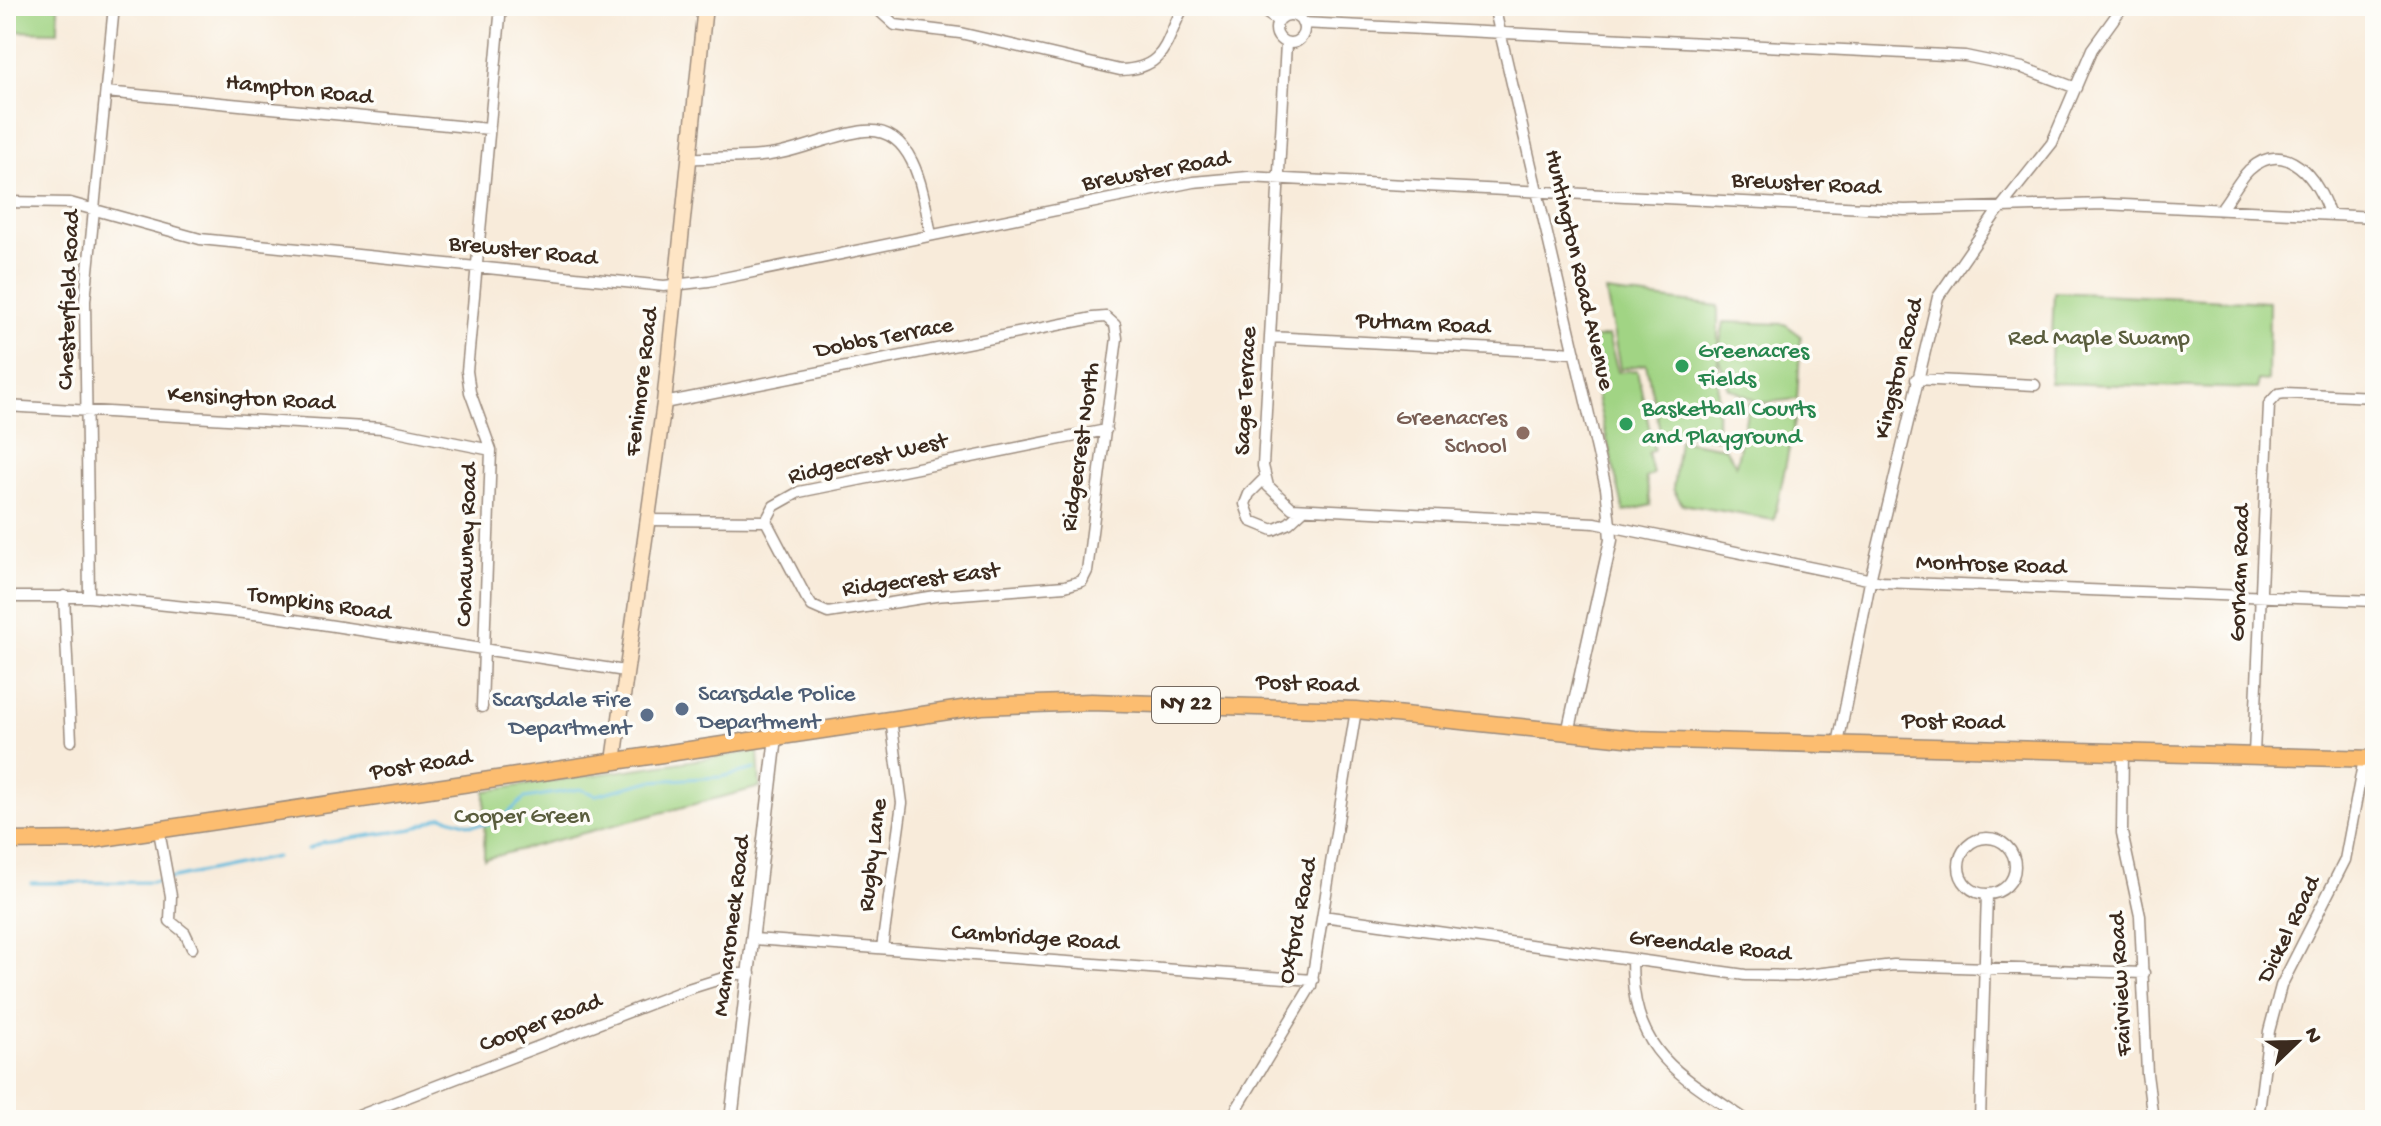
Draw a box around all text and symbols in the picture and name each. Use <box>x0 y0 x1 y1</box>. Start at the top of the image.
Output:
street label: Hampton Road <box>224 69 376 113</box>
street label: Brewster Road <box>1079 144 1234 199</box>
street label: Huntington Road Avenue <box>1536 147 1620 394</box>
street label: Brewster Road <box>1730 167 1883 203</box>
street label: Chesterfield Road <box>52 208 88 391</box>
street label: Brewster Road <box>446 230 601 274</box>
street label: Kingston Road <box>1869 294 1932 442</box>
street label: Fenimore Road <box>619 304 667 459</box>
street label: Putnam Road <box>1354 307 1493 343</box>
street label: Dobbs Terrace <box>810 311 956 367</box>
street label: Sage Terrace <box>1229 325 1265 456</box>
park label: Red Maple Swamp <box>2008 325 2190 354</box>
place label: Greenacres Fields <box>1697 338 1810 395</box>
marker: Greenacres Fields <box>1673 357 1691 375</box>
street label: Ridgecrest North <box>1056 360 1108 533</box>
street label: Kensington Road <box>166 381 338 419</box>
place label: Basketball Courts and Playground <box>1641 396 1817 453</box>
place label: Greenacres School <box>1396 405 1508 462</box>
marker: Basketball Courts and Playground <box>1617 415 1635 433</box>
marker: Greenacres School <box>1514 424 1532 442</box>
street label: Ridgecrest West <box>785 427 953 492</box>
street label: Cohawney Road <box>451 461 485 627</box>
street label: Gorham Road <box>2224 502 2258 642</box>
street label: Montrose Road <box>1915 549 2069 583</box>
street label: Ridgecrest East <box>841 557 1003 605</box>
street label: Tompkins Road <box>243 580 395 630</box>
street label: Post Road <box>1254 669 1361 701</box>
place label: Scarsdale Police Department <box>696 681 856 738</box>
place label: Scarsdale Fire Department <box>492 687 633 744</box>
road number: NY 22 <box>1152 687 1220 723</box>
marker: Scarsdale Police Department <box>673 700 691 718</box>
marker: Scarsdale Fire Department <box>638 706 656 724</box>
street label: Post Road <box>1901 708 2006 738</box>
street label: Post Road <box>367 743 476 788</box>
street label: Rugby Lane <box>853 796 895 913</box>
park label: Cooper Green <box>454 803 591 832</box>
street label: Mamaroneck Road <box>708 832 759 1018</box>
street label: Oxford Road <box>1273 854 1326 986</box>
street label: Dickel Road <box>2251 870 2329 990</box>
street label: Fairview Road <box>2104 909 2140 1058</box>
street label: Cambridge Road <box>950 919 1122 959</box>
street label: Greendale Road <box>1627 924 1794 970</box>
street label: Cooper Road <box>476 987 608 1061</box>
north arrow <box>2257 1002 2337 1082</box>
text: N <box>2297 1024 2327 1047</box>

